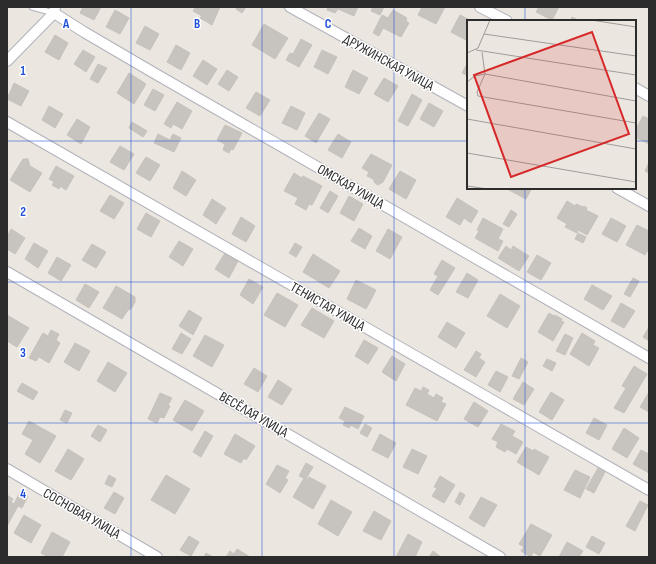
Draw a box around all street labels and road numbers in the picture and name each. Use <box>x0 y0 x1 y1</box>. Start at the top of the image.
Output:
street label: ДРУЖИНСКАЯ УЛИЦА <box>340 30 438 95</box>
street label: ОМСКАЯ УЛИЦА <box>314 160 388 213</box>
street label: ТЕНИСТАЯ УЛИЦА <box>287 278 369 335</box>
street label: ВЕСЁЛАЯ УЛИЦА <box>216 388 292 441</box>
street label: СОСНОВАЯ УЛИЦА <box>40 484 124 543</box>

